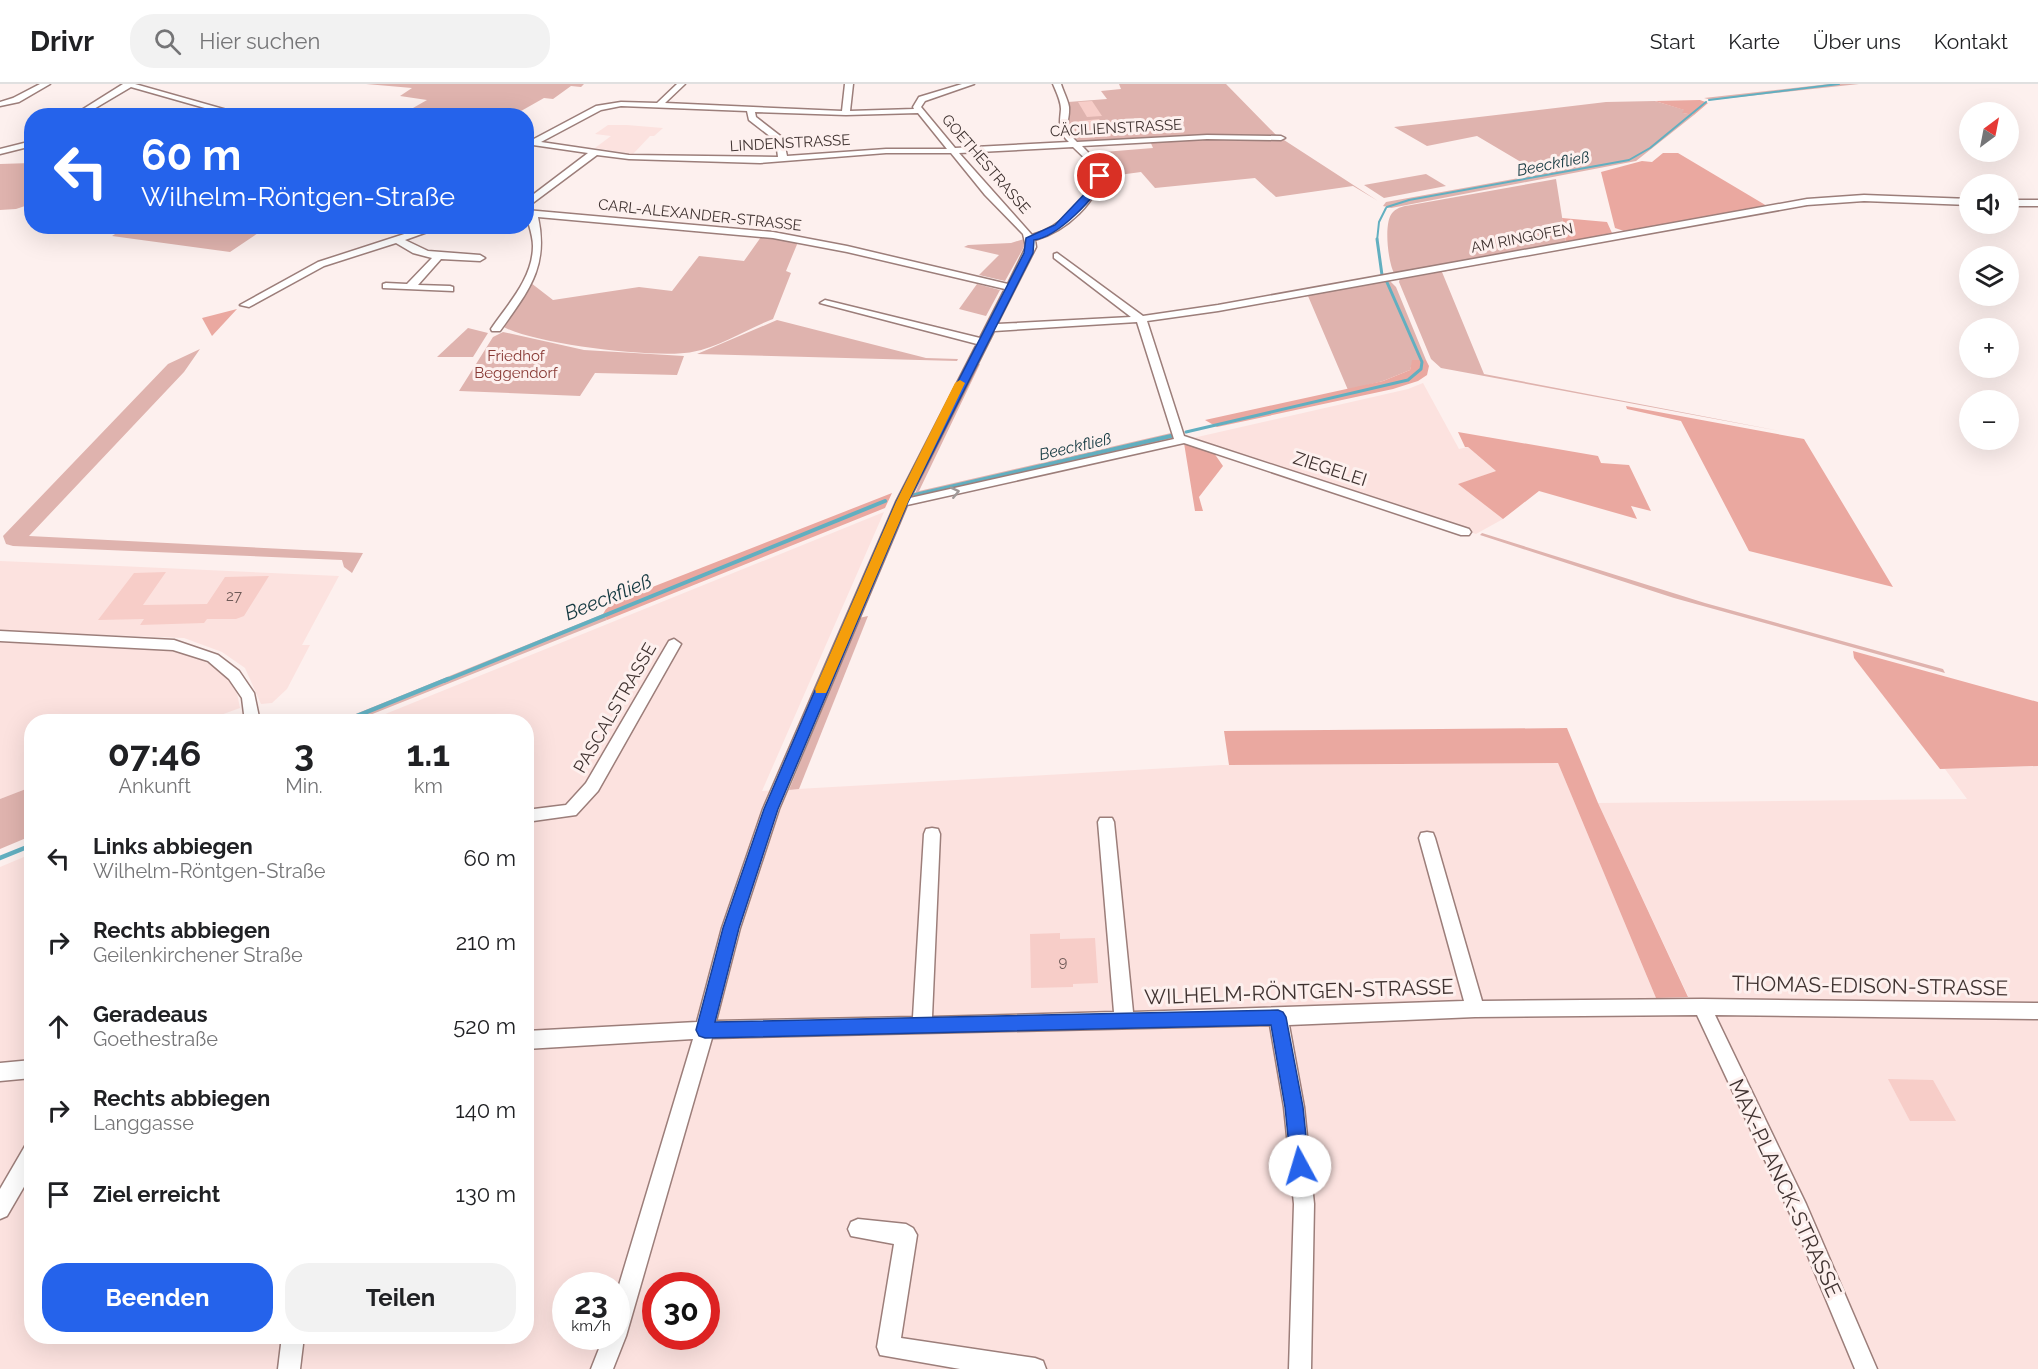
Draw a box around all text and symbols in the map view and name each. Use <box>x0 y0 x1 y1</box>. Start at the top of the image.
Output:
search box <box>130 14 550 68</box>
text: Drivr <box>30 25 94 58</box>
icon: search <box>151 25 184 58</box>
text: Hier suchen <box>199 28 320 54</box>
text: Start <box>1650 29 1695 54</box>
text: Karte <box>1728 29 1780 54</box>
text: Über uns <box>1813 29 1901 54</box>
text: Kontakt <box>1934 29 2008 54</box>
north arrow <box>1959 102 2019 162</box>
map controls <box>1959 102 2019 450</box>
street label: GOETHESTRASSE <box>938 111 1034 217</box>
street label: CÄCILIENSTRASSE <box>1049 115 1183 140</box>
text: 60 m <box>141 131 241 180</box>
street label: LINDENSTRASSE <box>729 131 851 155</box>
icon: left <box>42 132 120 210</box>
water label: Beeckfließ <box>1515 147 1591 180</box>
pin <box>1074 150 1125 201</box>
icon: arrive <box>1083 159 1116 192</box>
button: sound <box>1959 174 2019 234</box>
text: Wilhelm-Röntgen-Straße <box>141 181 455 212</box>
street label: CARL-ALEXANDER-STRASSE <box>597 195 803 235</box>
street label: AM RINGOFEN <box>1469 219 1575 257</box>
button: layers <box>1959 246 2019 306</box>
button: + <box>1959 318 2019 378</box>
park label: Friedhof Beggendorf <box>474 347 559 382</box>
button: − <box>1959 390 2019 450</box>
water label: Beeckfließ <box>1037 429 1113 464</box>
street label: ZIEGELEI <box>1291 447 1370 490</box>
one-way arrow <box>950 486 960 499</box>
water label: Beeckfließ <box>561 569 655 625</box>
house number: 27 <box>226 587 242 605</box>
street label: PASCALSTRASSE <box>569 639 660 776</box>
text: 07:46 <box>108 732 201 774</box>
text: 3 <box>294 732 314 774</box>
text: 1.1 <box>406 732 450 774</box>
text: Ankunft <box>118 774 191 798</box>
text: Min. <box>285 774 323 798</box>
text: km <box>414 774 443 798</box>
text: Links abbiegen <box>93 833 253 859</box>
icon: left <box>42 842 75 875</box>
text: 60 m <box>463 845 516 871</box>
text: Wilhelm-Röntgen-Straße <box>93 859 326 883</box>
text: Rechts abbiegen <box>93 917 270 943</box>
icon: right <box>42 926 75 959</box>
text: 210 m <box>456 929 516 955</box>
text: Geilenkirchener Straße <box>93 943 303 967</box>
house number: 9 <box>1059 953 1068 971</box>
street label: THOMAS-EDISON-STRASSE <box>1732 971 2008 1000</box>
street label: WILHELM-RÖNTGEN-STRASSE <box>1144 974 1454 1009</box>
text: Geradeaus <box>93 1001 208 1027</box>
icon: ahead <box>42 1010 75 1043</box>
text: 520 m <box>453 1013 516 1039</box>
text: Goethestraße <box>93 1027 218 1051</box>
street label: MAX-PLANCK-STRASSE <box>1724 1075 1847 1301</box>
text: Rechts abbiegen <box>93 1085 270 1111</box>
icon: right <box>42 1094 75 1127</box>
text: 140 m <box>455 1097 516 1123</box>
text: Langgasse <box>93 1111 194 1135</box>
position arrow <box>1268 1134 1332 1198</box>
icon: arrive <box>42 1178 75 1211</box>
text: Ziel erreicht <box>93 1181 220 1207</box>
text: 130 m <box>456 1181 516 1207</box>
button: Beenden <box>42 1263 273 1332</box>
button: Teilen <box>285 1263 516 1332</box>
speed limit sign: 30 <box>642 1272 720 1350</box>
text: 23 <box>574 1286 608 1321</box>
text: km/h <box>571 1317 611 1335</box>

